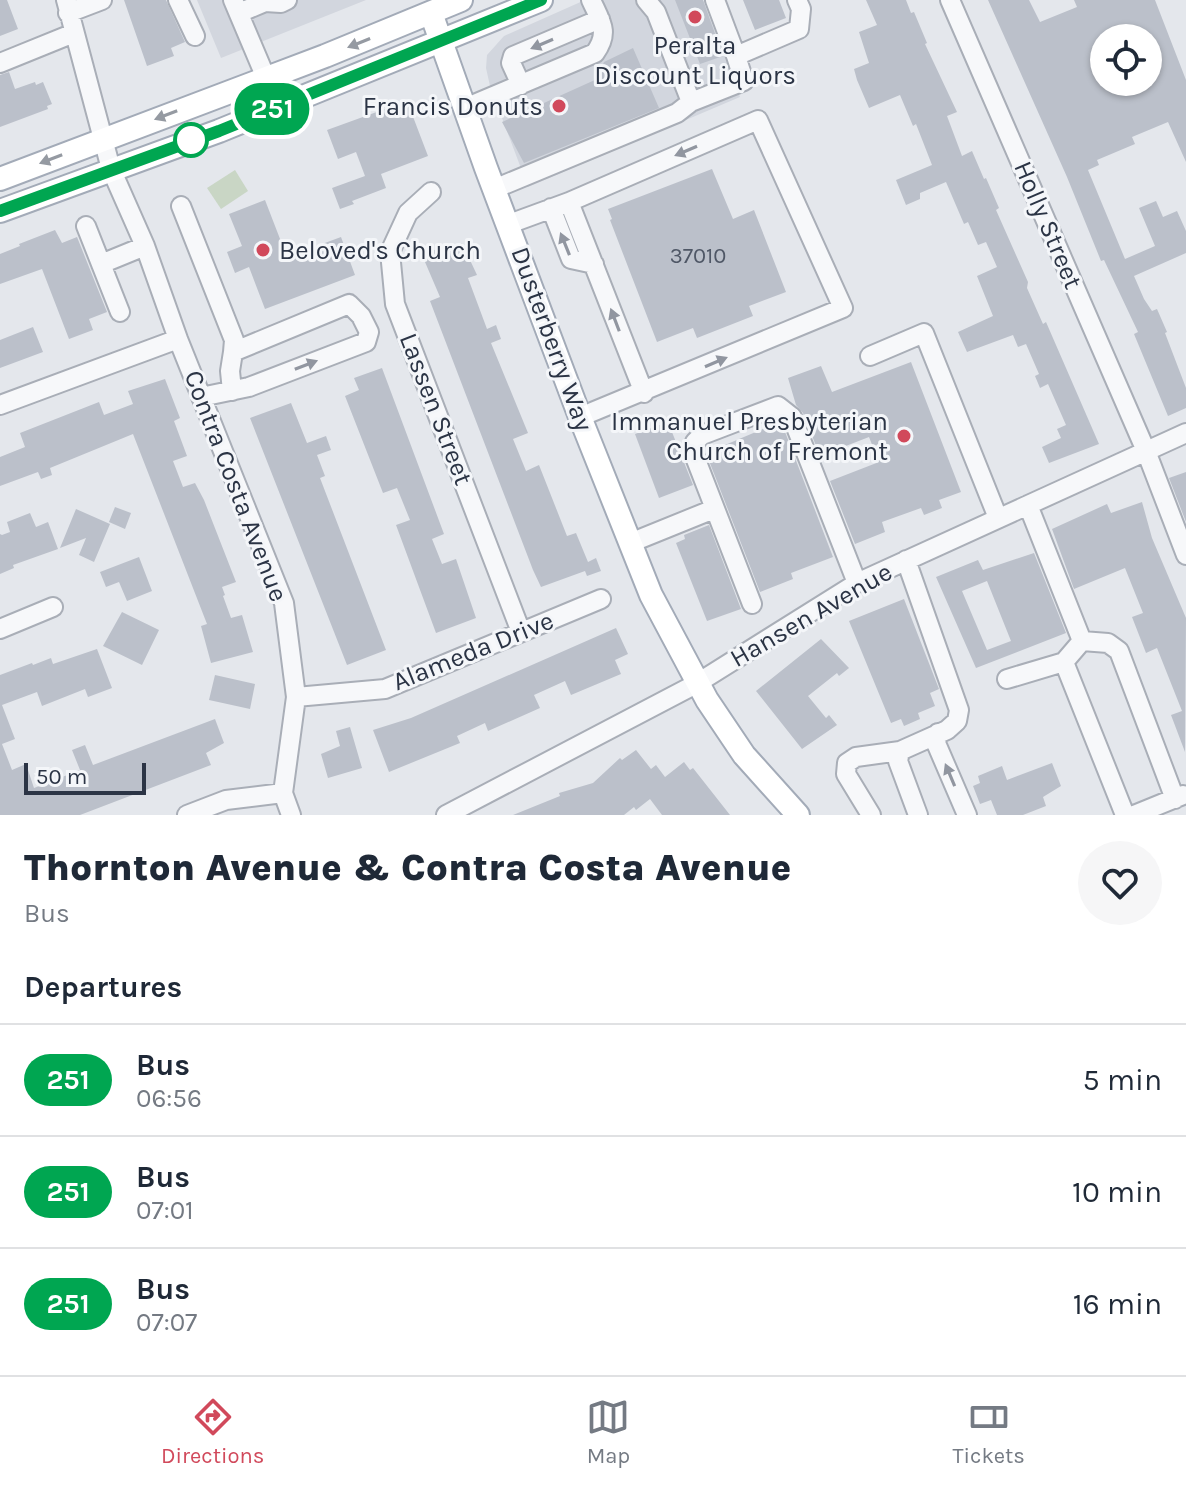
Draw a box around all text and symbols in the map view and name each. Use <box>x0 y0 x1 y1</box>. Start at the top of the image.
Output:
marker: Peralta Discount Liquors <box>686 8 704 26</box>
map controls <box>1090 24 1162 96</box>
button: locate <box>1090 24 1162 96</box>
place label: Peralta Discount Liquors <box>594 30 796 91</box>
one-way arrow <box>347 36 371 49</box>
one-way arrow <box>530 37 554 50</box>
line badge: 251 <box>226 83 318 135</box>
place label: Francis Donuts <box>363 91 543 122</box>
text: 251 <box>250 92 294 125</box>
marker: Francis Donuts <box>550 97 568 115</box>
one-way arrow <box>154 109 178 122</box>
unlabelled marker <box>174 123 208 157</box>
one-way arrow <box>675 144 698 157</box>
one-way arrow <box>39 153 63 166</box>
street label: Holly Street <box>1007 156 1089 294</box>
one-way arrow <box>559 232 572 256</box>
place label: Beloved's Church <box>279 235 481 266</box>
marker: Beloved's Church <box>254 241 272 259</box>
street label: Dusterberry Way <box>504 243 600 435</box>
house number: 37010 <box>670 243 726 269</box>
one-way arrow <box>608 308 621 332</box>
street label: Lassen Street <box>393 329 479 490</box>
one-way arrow <box>704 356 727 369</box>
one-way arrow <box>294 358 318 371</box>
street label: Contra Costa Avenue <box>178 366 294 606</box>
place label: Immanuel Presbyterian Church of Fremont <box>611 406 888 467</box>
marker: Immanuel Presbyterian Church of Fremont <box>895 427 913 445</box>
street label: Hansen Avenue <box>725 556 897 674</box>
street label: Alameda Drive <box>388 605 558 697</box>
scale bar <box>24 759 146 795</box>
one-way arrow <box>943 763 956 786</box>
text: 50 m <box>36 764 87 790</box>
button: heart <box>1078 841 1162 925</box>
text: Thornton Avenue & Contra Costa Avenue <box>24 845 791 890</box>
text: Bus <box>24 898 70 929</box>
text: Departures <box>24 969 182 1005</box>
text: Bus <box>136 1047 190 1083</box>
text: 5 min <box>1083 1062 1162 1098</box>
text: 251 <box>46 1063 90 1096</box>
text: 06:56 <box>136 1083 202 1114</box>
text: Bus <box>136 1159 190 1195</box>
text: 10 min <box>1072 1174 1162 1210</box>
text: 251 <box>46 1175 90 1208</box>
text: 07:01 <box>136 1195 194 1226</box>
text: Bus <box>136 1271 190 1307</box>
text: 16 min <box>1073 1286 1162 1322</box>
text: 251 <box>46 1287 90 1320</box>
text: 07:07 <box>136 1307 197 1338</box>
tab: Directions <box>161 1395 264 1469</box>
tab: Map <box>586 1395 630 1469</box>
tab: Tickets <box>952 1395 1025 1469</box>

